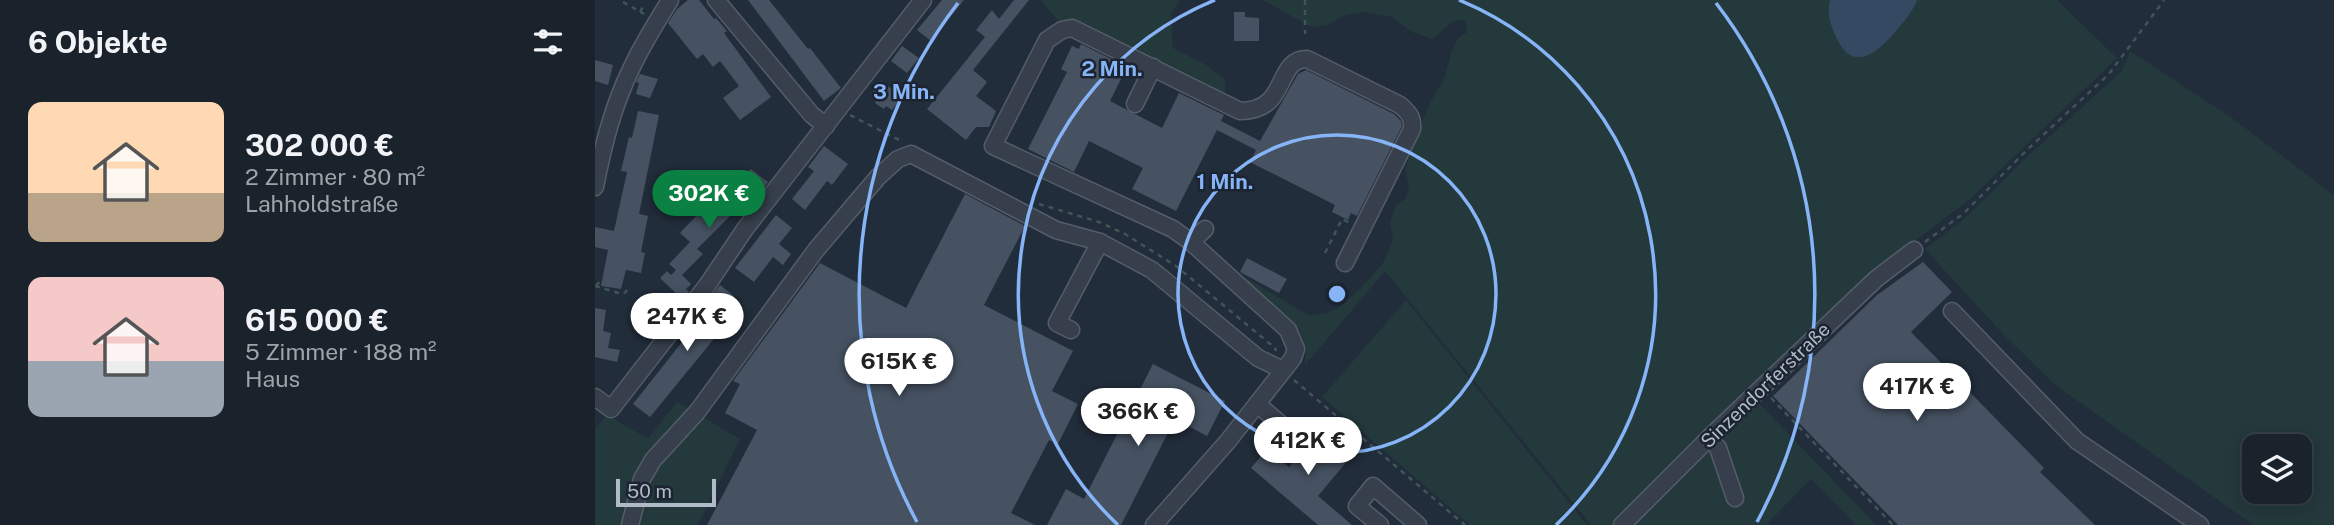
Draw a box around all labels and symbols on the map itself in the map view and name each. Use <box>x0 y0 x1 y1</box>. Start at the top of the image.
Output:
text: 2 Min. <box>1081 56 1143 81</box>
text: 3 Min. <box>873 79 935 104</box>
text: 1 Min. <box>1197 169 1253 194</box>
pin: 302K € <box>652 170 766 230</box>
centre of rings <box>1325 282 1349 306</box>
pin: 247K € <box>630 294 744 353</box>
street label: Sinzendorferstraße <box>1696 318 1834 452</box>
pin: 615K € <box>842 338 956 398</box>
pin: 417K € <box>1860 364 1974 423</box>
pin: 366K € <box>1081 388 1195 448</box>
pin: 412K € <box>1251 418 1365 477</box>
scale bar <box>616 476 716 508</box>

